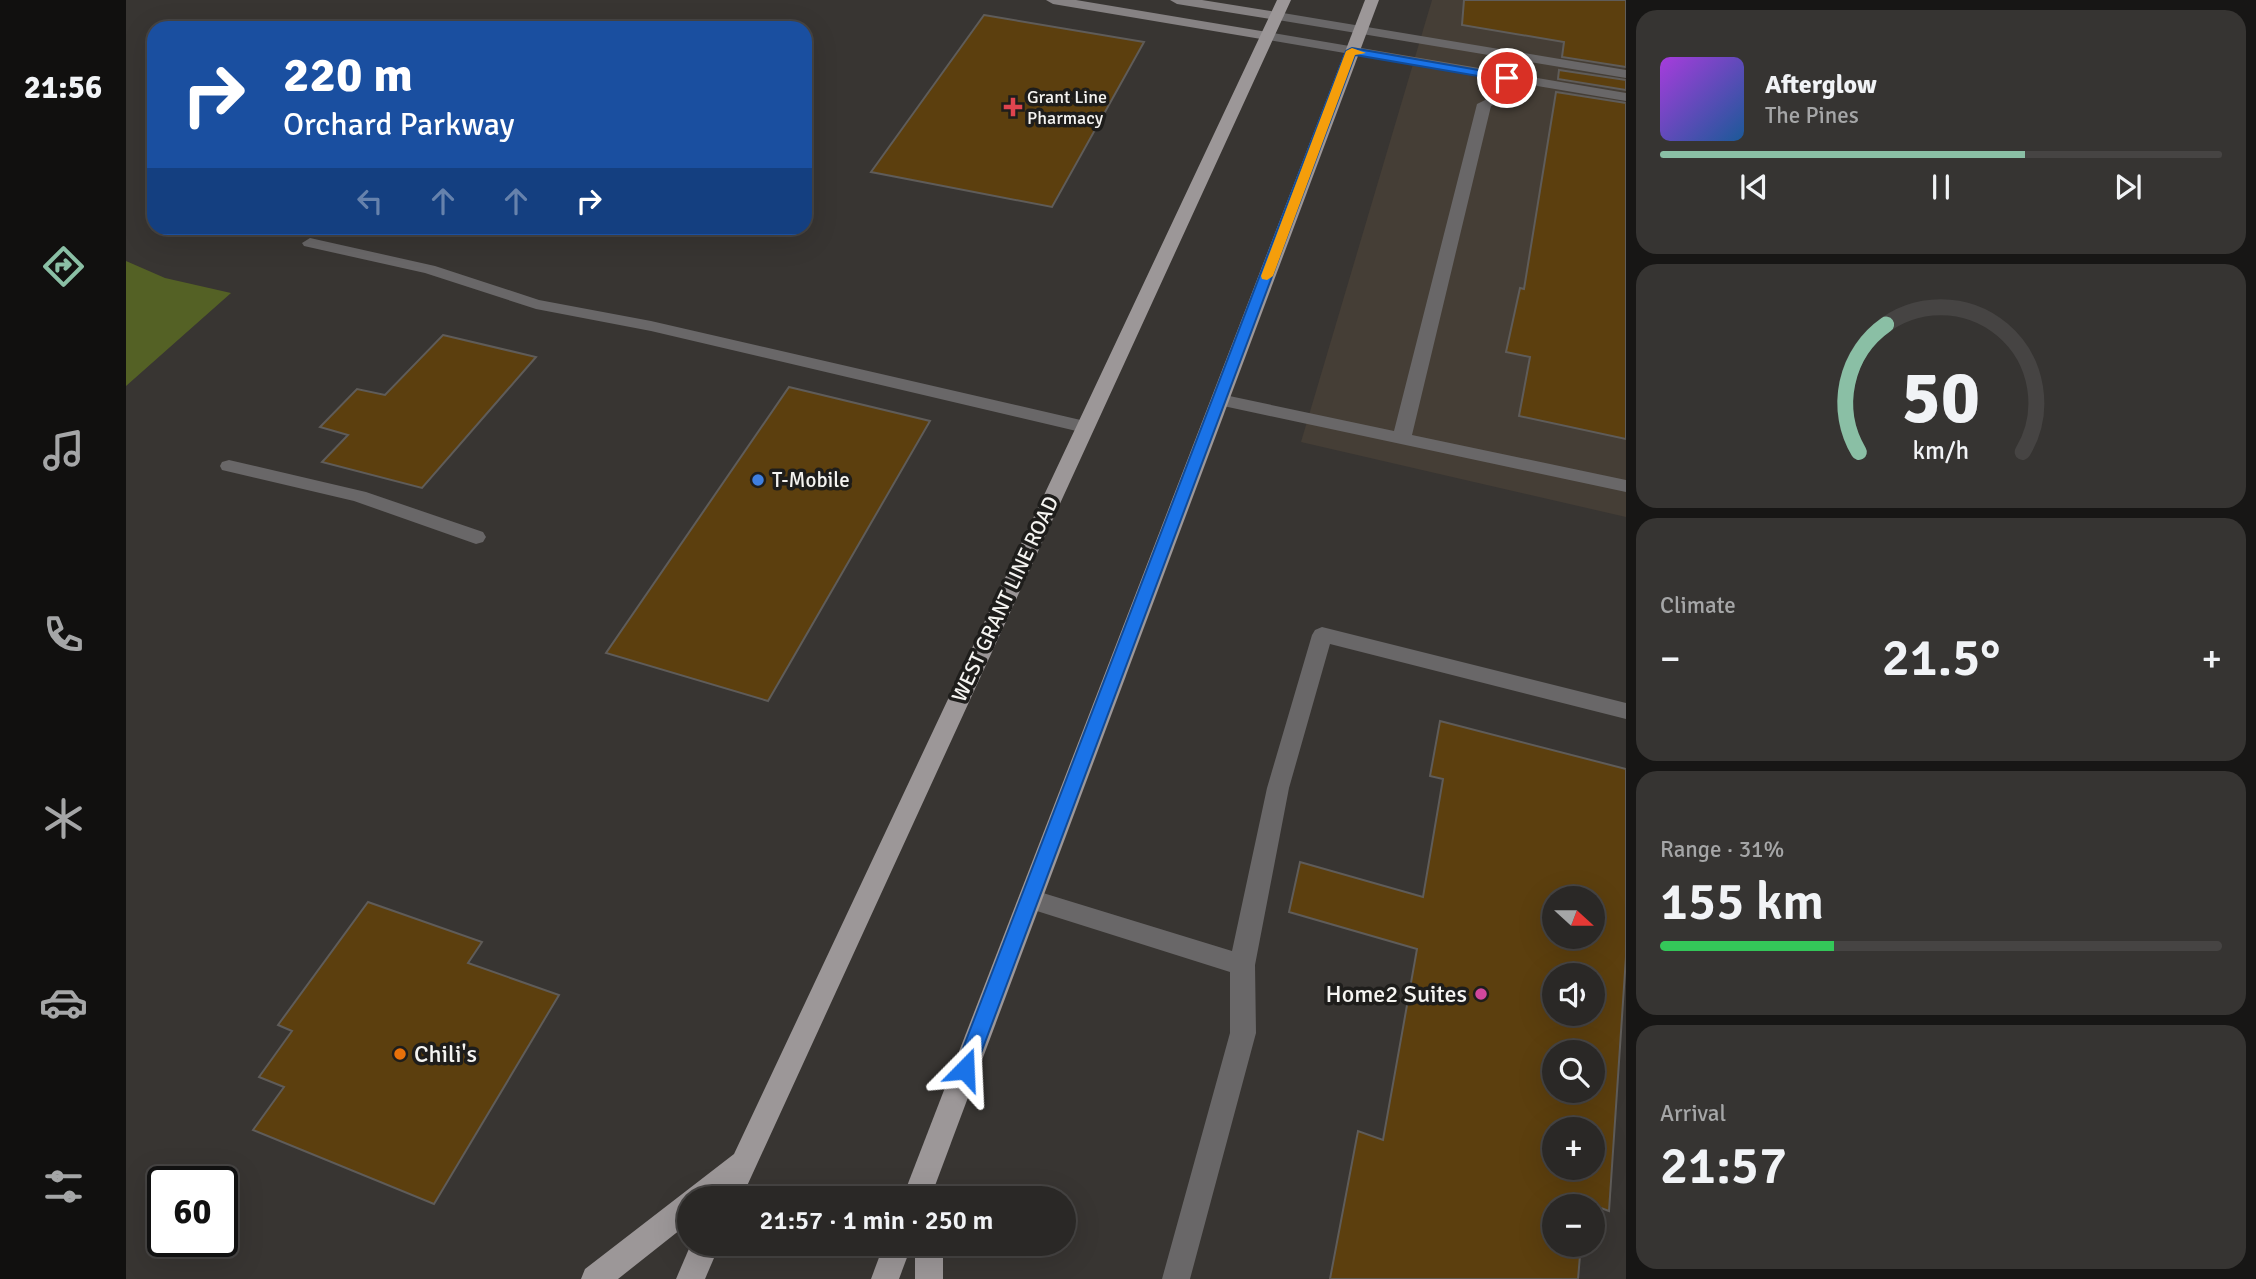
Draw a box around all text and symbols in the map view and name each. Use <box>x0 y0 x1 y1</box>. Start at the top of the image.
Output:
text: 220 m <box>283 45 413 105</box>
pin <box>1477 48 1537 108</box>
icon: right <box>168 49 259 140</box>
icon: arrive <box>1488 59 1526 97</box>
text: 21:56 <box>24 68 102 107</box>
text: Afterglow <box>1765 69 1877 101</box>
place label: Grant Line Pharmacy <box>1027 86 1107 129</box>
marker: Grant Line Pharmacy <box>1005 99 1021 115</box>
text: The Pines <box>1765 101 1859 130</box>
text: Orchard Parkway <box>283 105 515 144</box>
icon: previous <box>1735 168 1773 206</box>
icon: pause <box>1922 168 1960 206</box>
icon: next <box>2109 168 2147 206</box>
icon: left <box>351 182 389 220</box>
icon: ahead <box>424 182 462 220</box>
icon: ahead <box>497 182 535 220</box>
icon: right <box>570 182 608 220</box>
icon: directions <box>39 242 88 291</box>
text: 50 <box>1902 354 1980 443</box>
icon: music <box>39 426 88 475</box>
text: km/h <box>1913 434 1969 465</box>
place label: T-Mobile <box>772 467 850 493</box>
marker: T-Mobile <box>750 472 766 488</box>
street label: WEST GRANT LINE ROAD <box>946 492 1064 706</box>
text: Climate <box>1660 591 1736 620</box>
icon: phone <box>39 610 88 659</box>
text: 21.5° <box>1882 626 2000 690</box>
text: − <box>1660 635 1681 682</box>
text: + <box>2201 635 2222 682</box>
icon: climate <box>39 794 88 843</box>
text: Range · 31% <box>1660 835 1784 864</box>
text: 155 km <box>1660 870 1824 934</box>
north arrow <box>1542 886 1605 948</box>
map controls <box>1542 886 1605 1257</box>
button: sound <box>1542 963 1605 1026</box>
icon: car <box>39 978 88 1027</box>
place label: Home2 Suites <box>1326 979 1467 1009</box>
marker: Home2 Suites <box>1473 986 1489 1002</box>
position arrow <box>928 1032 1002 1106</box>
place label: Chili's <box>414 1039 477 1069</box>
button: search <box>1542 1040 1605 1103</box>
marker: Chili's <box>392 1046 408 1062</box>
text: Arrival <box>1660 1099 1726 1128</box>
button: + <box>1542 1117 1605 1180</box>
text: 21:57 <box>1660 1134 1787 1198</box>
icon: filters <box>39 1162 88 1211</box>
speed limit sign: 60 <box>147 1166 238 1257</box>
button: − <box>1542 1194 1605 1257</box>
text: 21:57 · 1 min · 250 m <box>760 1205 993 1237</box>

